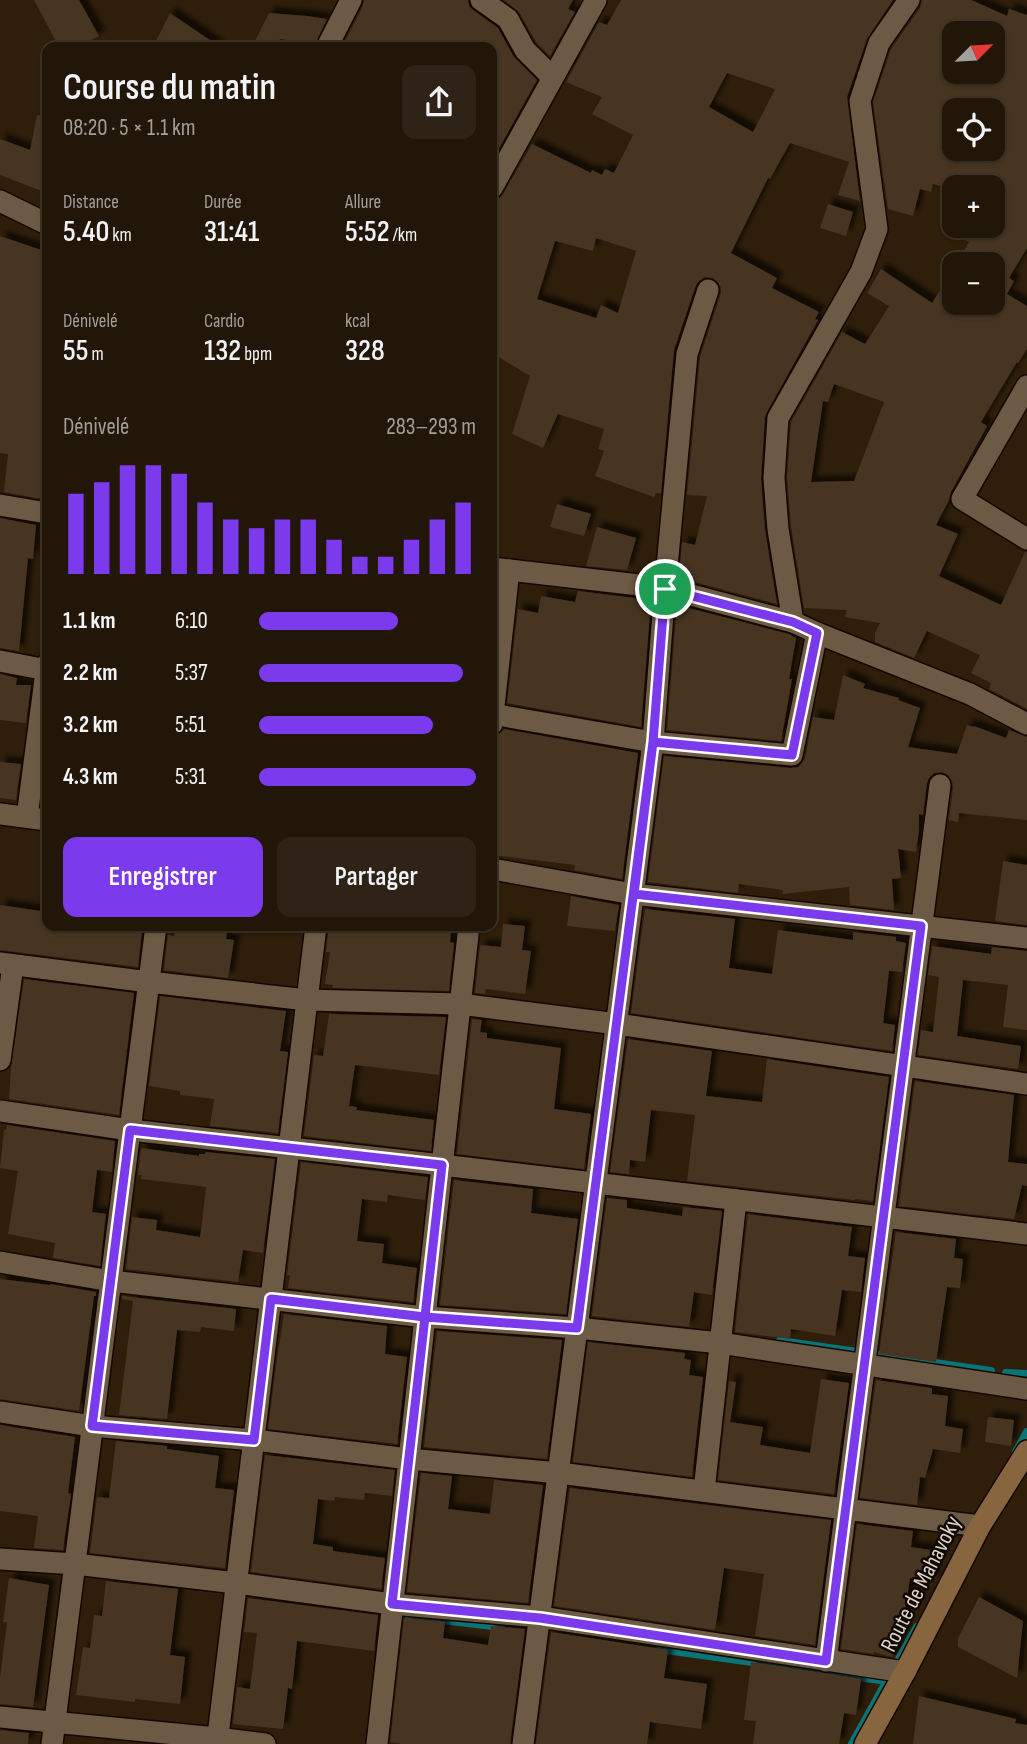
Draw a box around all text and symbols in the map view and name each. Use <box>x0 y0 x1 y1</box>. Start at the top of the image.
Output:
north arrow <box>942 21 1004 84</box>
map controls <box>942 21 1005 315</box>
text: Course du matin <box>63 65 276 110</box>
button: share <box>402 65 476 139</box>
button: locate <box>942 98 1005 161</box>
text: 08:20 · 5 × 1.1 km <box>63 114 196 142</box>
button: + <box>942 175 1005 238</box>
text: Distance <box>63 191 119 214</box>
text: Durée <box>204 191 242 214</box>
text: Allure <box>345 191 381 214</box>
text: 5.40 <box>63 214 109 250</box>
text: 31:41 <box>204 214 259 250</box>
text: 5:52 <box>345 214 389 250</box>
text: km <box>109 224 132 247</box>
text: /km <box>389 224 417 247</box>
button: − <box>942 252 1005 315</box>
text: Dénivelé <box>63 310 118 333</box>
text: Cardio <box>204 310 245 333</box>
text: kcal <box>345 310 370 333</box>
text: 55 <box>63 333 88 369</box>
text: 132 <box>204 333 241 369</box>
text: 328 <box>345 333 385 369</box>
text: m <box>88 343 104 366</box>
text: bpm <box>241 343 272 366</box>
text: Dénivelé <box>63 413 129 441</box>
text: 283–293 m <box>386 413 476 441</box>
pin <box>635 559 695 619</box>
icon: arrive <box>646 570 684 608</box>
text: 1.1 km <box>63 607 116 635</box>
text: 6:10 <box>175 607 208 635</box>
text: 2.2 km <box>63 659 117 687</box>
text: 5:37 <box>175 659 207 687</box>
text: 3.2 km <box>63 711 118 739</box>
text: 5:51 <box>175 711 206 739</box>
text: 4.3 km <box>63 763 118 791</box>
text: 5:31 <box>175 763 206 791</box>
button: Enregistrer <box>63 837 263 917</box>
button: Partager <box>277 837 476 917</box>
street label: Route de Mahavoky <box>875 1511 967 1657</box>

